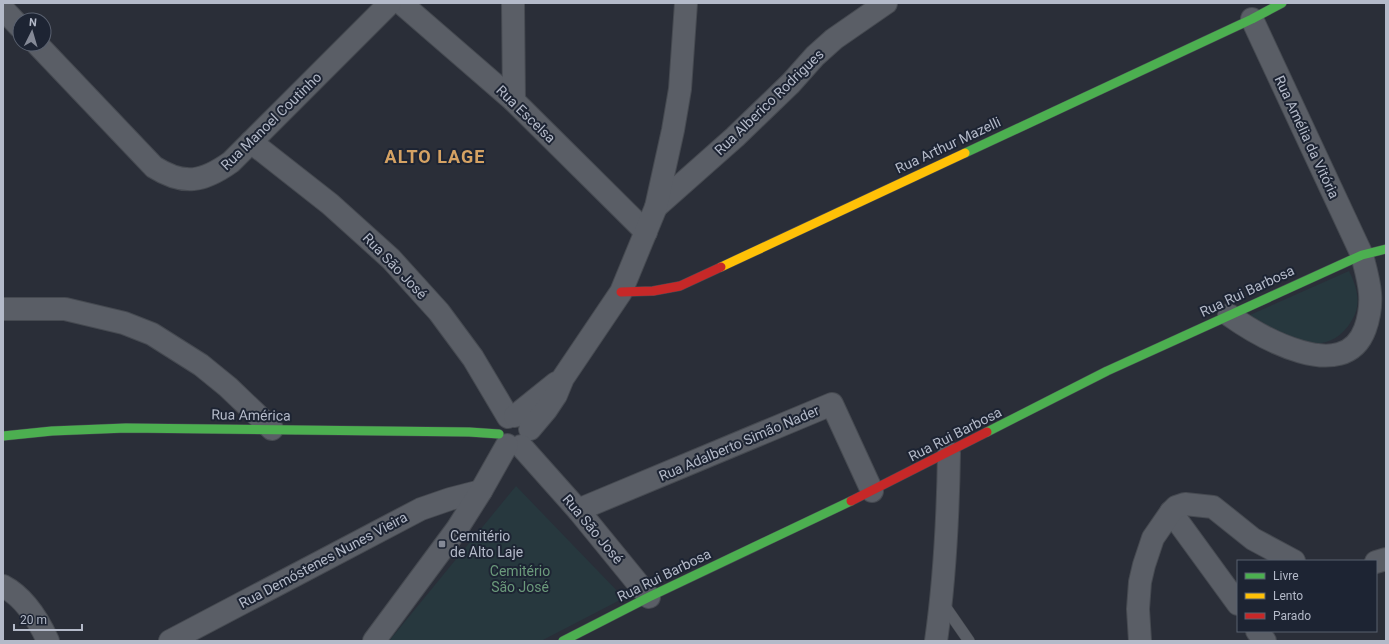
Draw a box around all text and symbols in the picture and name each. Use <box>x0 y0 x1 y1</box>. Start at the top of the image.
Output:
north arrow <box>12 12 52 52</box>
text: N <box>28 16 37 29</box>
street label: Rua Alberico Rodrigues <box>711 46 827 158</box>
street label: Rua Manoel Coutinho <box>217 69 325 173</box>
street label: Rua Amélia da Vitória <box>1272 73 1342 201</box>
street label: Rua Escelsa <box>493 82 559 146</box>
street label: Rua Arthur Mazelli <box>893 114 1003 176</box>
district label: ALTO LAGE <box>385 146 485 167</box>
street label: Rua São José <box>360 230 430 302</box>
street label: Rua Rui Barbosa <box>1197 262 1297 320</box>
street label: Rua Adalberto Simão Nader <box>656 402 822 484</box>
street label: Rua Rui Barbosa <box>906 404 1004 464</box>
street label: Rua América <box>211 406 291 424</box>
street label: Rua São José <box>559 491 627 567</box>
street label: Rua Demóstenes Nunes Vieira <box>236 509 410 611</box>
place label: Cemitério de Alto Laje <box>450 528 523 560</box>
marker: Cemitério de Alto Laje <box>437 539 447 549</box>
street label: Rua Rui Barbosa <box>614 545 714 605</box>
legend <box>1237 560 1377 632</box>
park label: Cemitério São José <box>490 563 550 595</box>
text: Livre <box>1273 569 1299 583</box>
text: Lento <box>1273 589 1303 603</box>
scale bar <box>14 606 82 632</box>
text: Parado <box>1273 609 1311 623</box>
text: 20 m <box>20 613 47 627</box>

